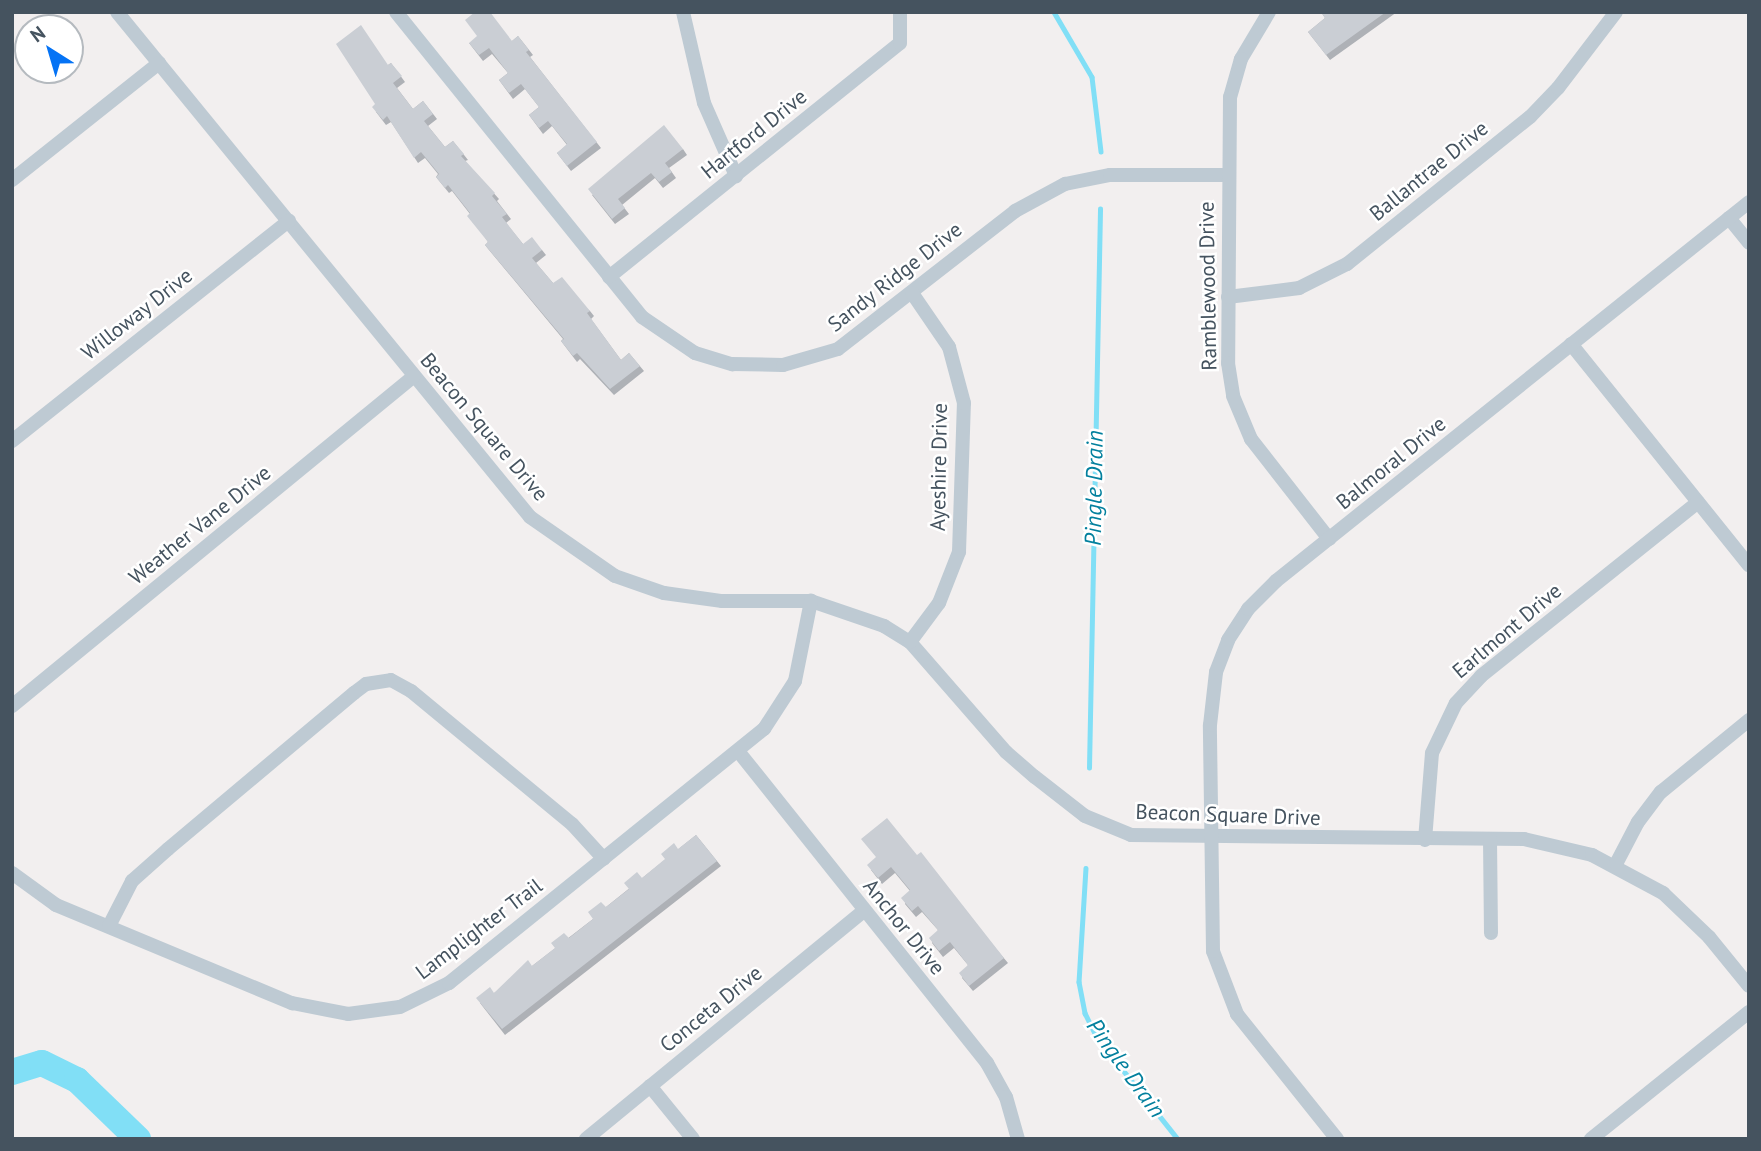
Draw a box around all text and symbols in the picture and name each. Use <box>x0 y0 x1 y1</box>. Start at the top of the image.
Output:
north arrow <box>14 14 84 84</box>
text: N <box>25 20 50 47</box>
street label: Hartford Drive <box>696 84 812 184</box>
street label: Ballantrae Drive <box>1365 116 1493 226</box>
street label: Ramblewood Drive <box>1194 201 1222 371</box>
street label: Sandy Ridge Drive <box>823 217 967 337</box>
street label: Willoway Drive <box>76 263 198 365</box>
street label: Beacon Square Drive <box>415 348 553 506</box>
street label: Ayeshire Drive <box>925 403 953 531</box>
street label: Balmoral Drive <box>1331 411 1451 515</box>
water label: Pingle Drain <box>1079 430 1109 546</box>
street label: Weather Vane Drive <box>124 460 276 590</box>
street label: Earlmont Drive <box>1447 578 1567 684</box>
street label: Beacon Square Drive <box>1135 799 1321 831</box>
street label: Lamplighter Trail <box>410 873 548 985</box>
street label: Anchor Drive <box>858 874 950 980</box>
street label: Conceta Drive <box>655 960 767 1058</box>
water label: Pingle Drain <box>1081 1013 1171 1123</box>

